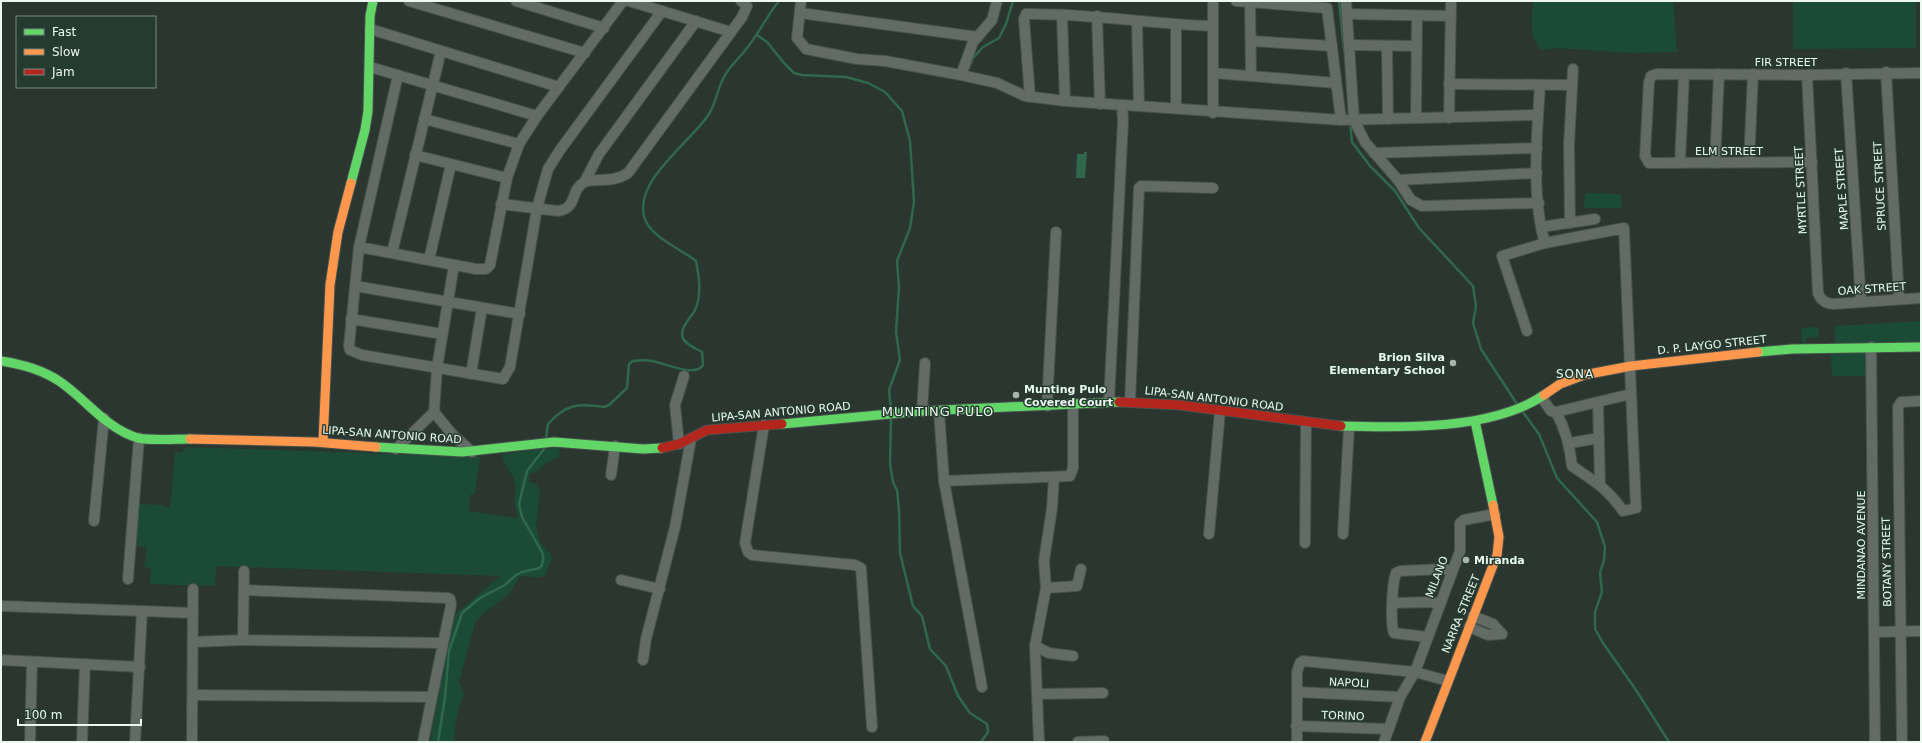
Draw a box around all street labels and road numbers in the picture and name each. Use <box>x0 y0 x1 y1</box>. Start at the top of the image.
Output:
street label: FIR STREET <box>1755 56 1818 69</box>
street label: SPRUCE STREET <box>1871 141 1889 231</box>
street label: ELM STREET <box>1695 145 1763 158</box>
street label: MYRTLE STREET <box>1792 145 1810 234</box>
street label: MAPLE STREET <box>1833 147 1851 230</box>
street label: OAK STREET <box>1837 280 1907 298</box>
street label: D. P. LAYGO STREET <box>1657 333 1768 357</box>
street label: LIPA-SAN ANTONIO ROAD <box>1144 384 1284 414</box>
street label: LIPA-SAN ANTONIO ROAD <box>711 399 851 425</box>
street label: LIPA-SAN ANTONIO ROAD <box>322 424 462 446</box>
street label: MINDANAO AVENUE <box>1855 490 1868 600</box>
street label: BOTANY STREET <box>1880 517 1894 607</box>
street label: MILANO <box>1423 554 1451 600</box>
street label: NARRA STREET <box>1439 573 1483 655</box>
street label: NAPOLI <box>1328 675 1370 691</box>
street label: TORINO <box>1320 709 1365 723</box>

